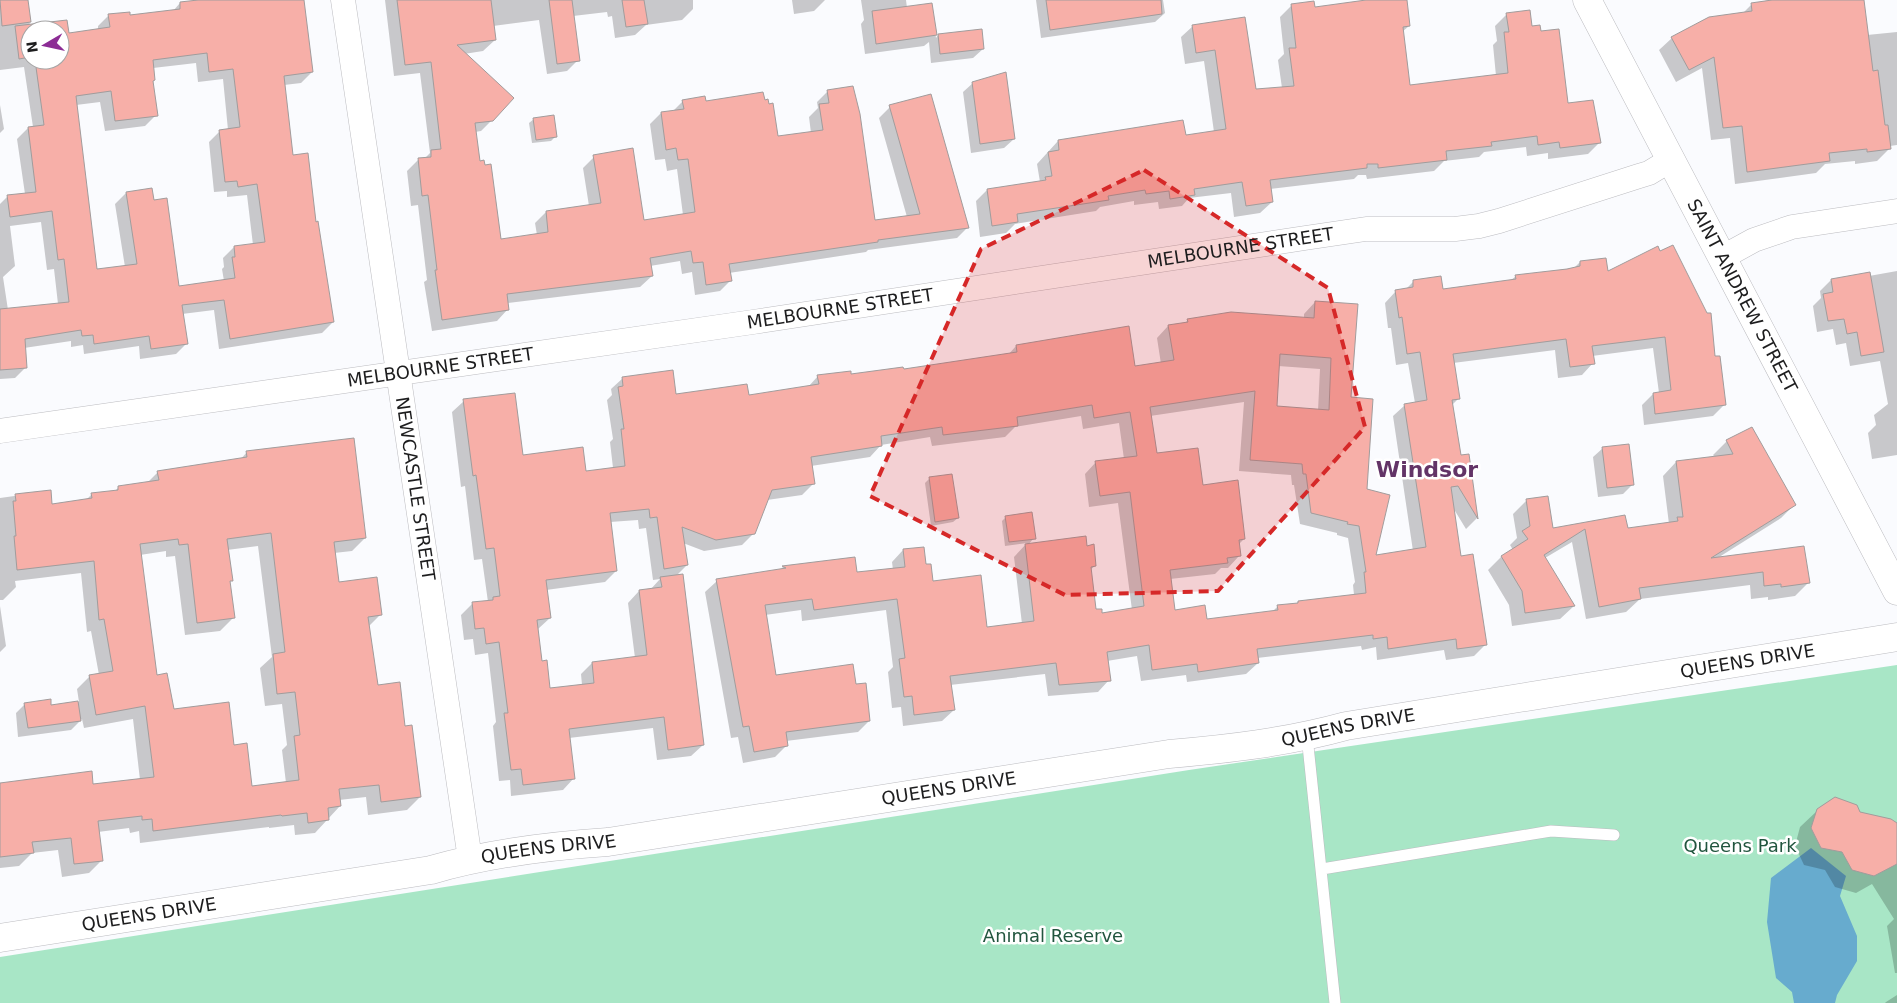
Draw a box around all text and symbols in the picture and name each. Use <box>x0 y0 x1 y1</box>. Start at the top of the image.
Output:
north arrow <box>20 20 70 70</box>
text: N <box>23 40 41 54</box>
street label: SAINT ANDREW STREET <box>1683 195 1802 397</box>
street label: MELBOURNE STREET <box>1146 223 1336 272</box>
street label: MELBOURNE STREET <box>745 284 936 333</box>
street label: MELBOURNE STREET <box>346 343 536 391</box>
street label: NEWCASTLE STREET <box>392 395 440 583</box>
district label: Windsor <box>1376 457 1478 482</box>
street label: QUEENS DRIVE <box>1679 639 1816 682</box>
street label: QUEENS DRIVE <box>1279 704 1417 750</box>
street label: QUEENS DRIVE <box>880 767 1018 809</box>
street label: QUEENS DRIVE <box>479 830 618 867</box>
park label: Queens Park <box>1683 835 1797 856</box>
street label: QUEENS DRIVE <box>80 893 218 935</box>
park label: Animal Reserve <box>983 925 1123 946</box>

